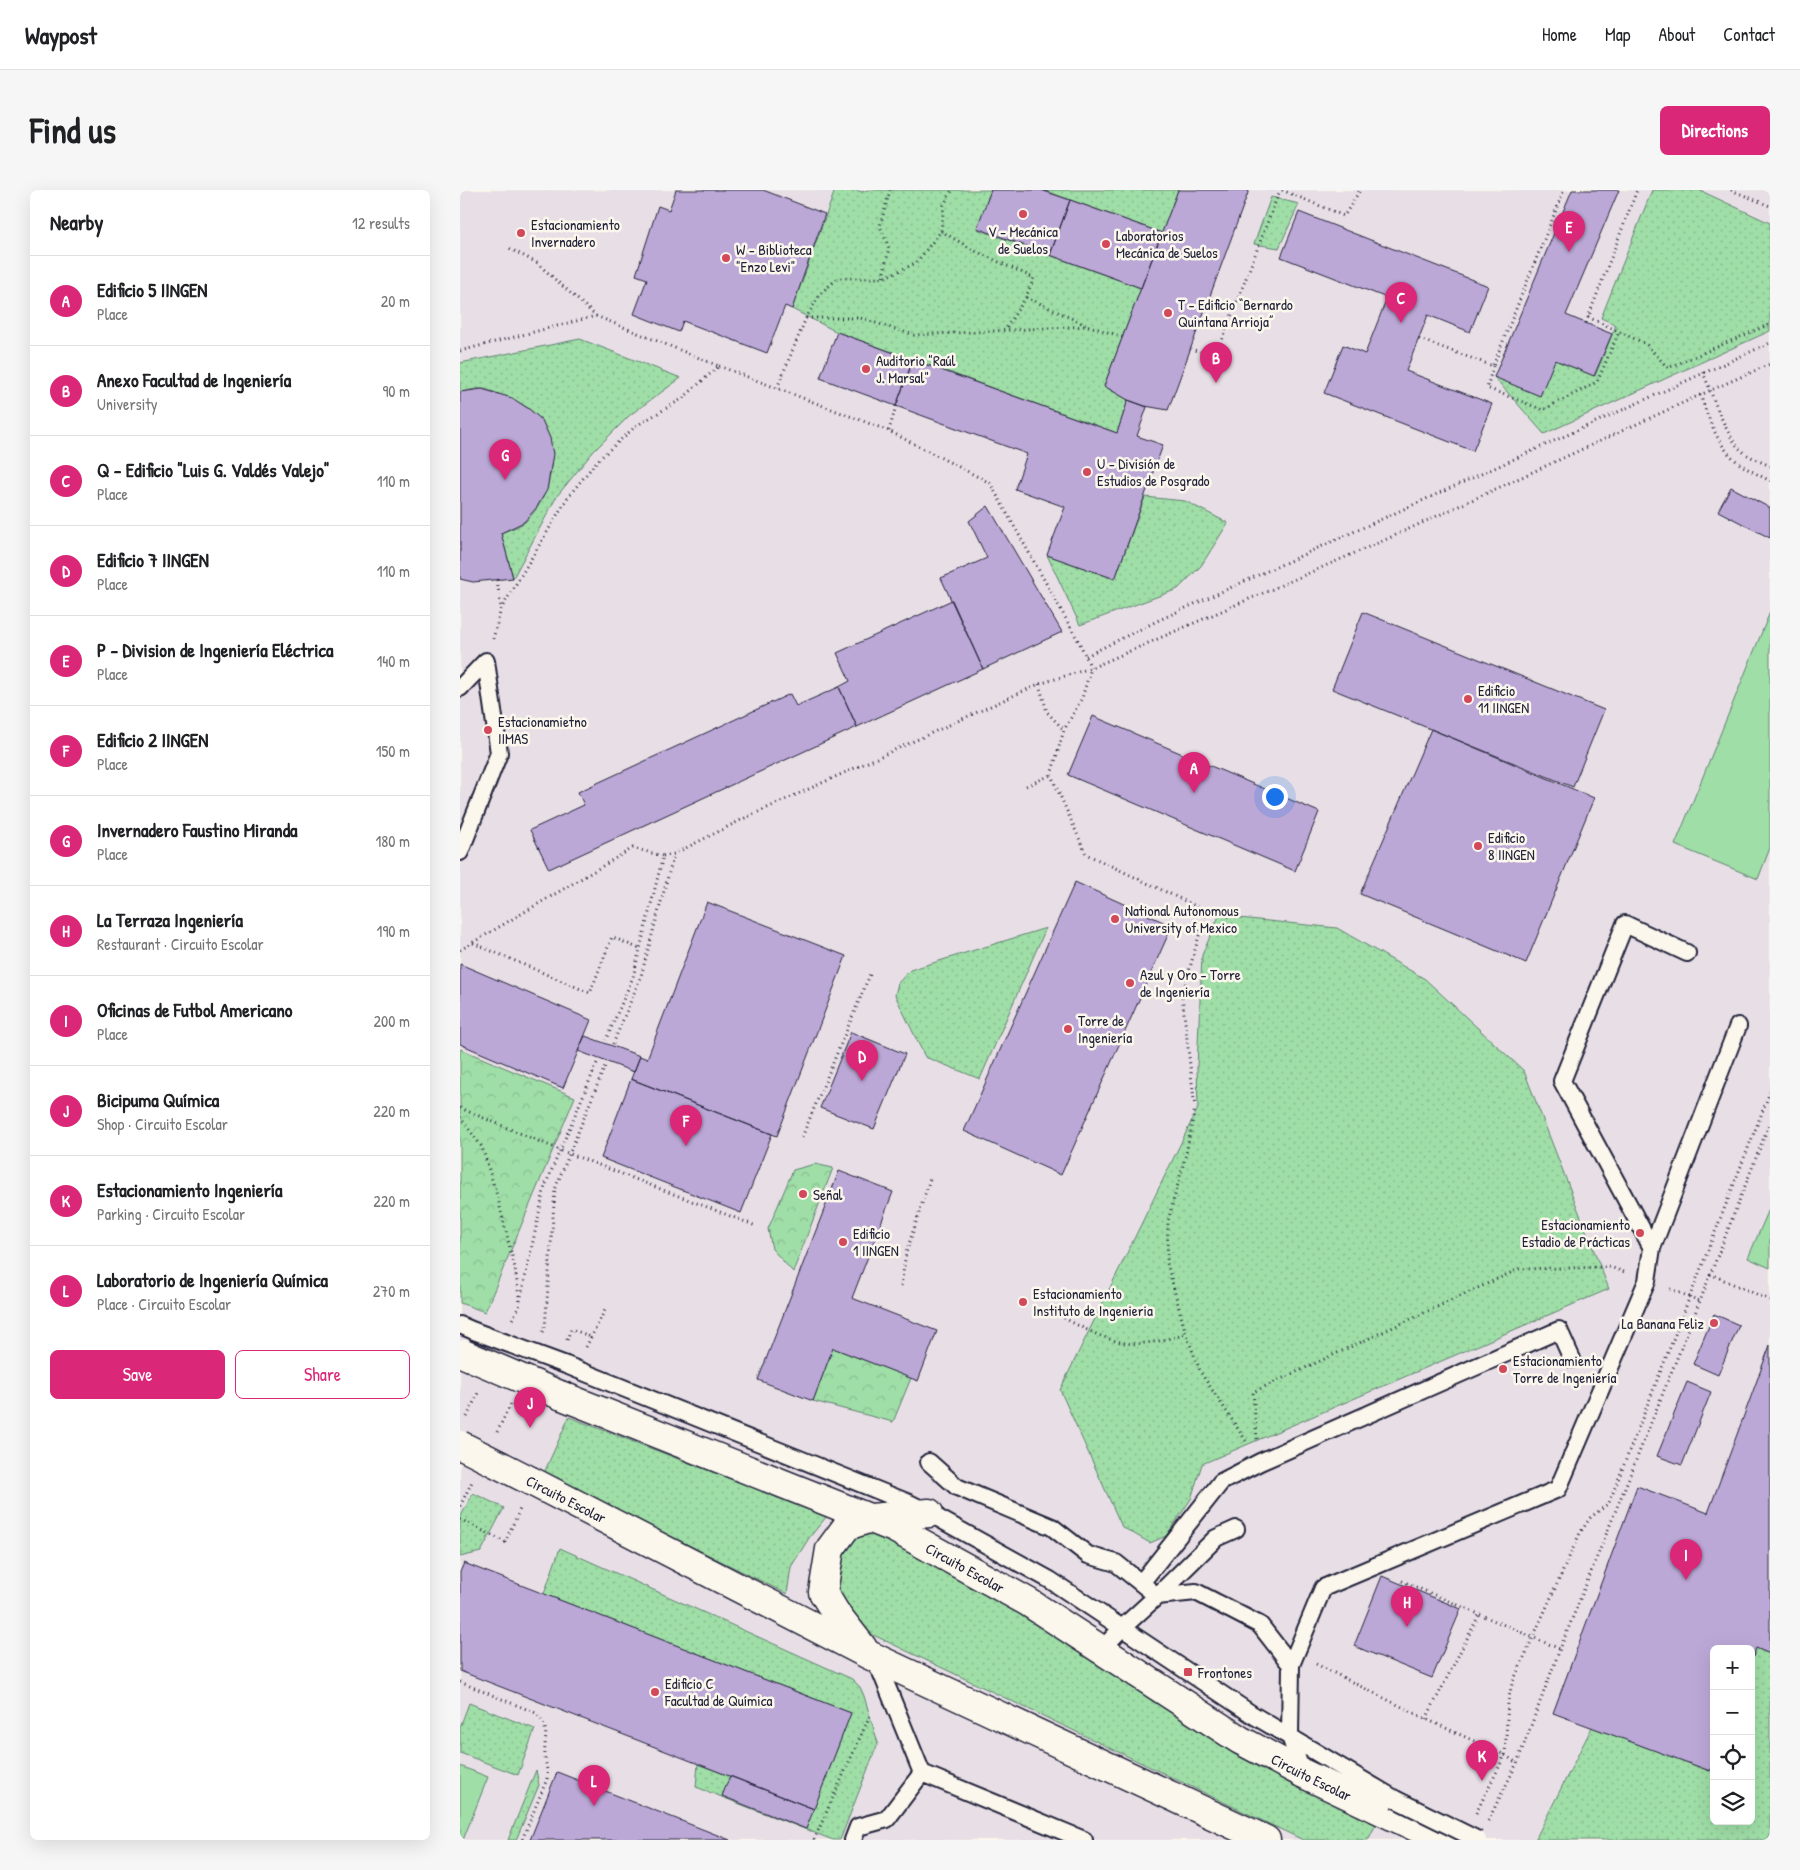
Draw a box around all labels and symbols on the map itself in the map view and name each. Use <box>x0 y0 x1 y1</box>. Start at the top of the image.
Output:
marker: V - Mecánica de Suelos <box>1017 208 1029 220</box>
pin: E <box>1553 211 1585 252</box>
place label: Estacionamiento Invernadero <box>531 214 620 252</box>
place label: V - Mecánica de Suelos <box>988 221 1058 259</box>
place label: Laboratorios Mecánica de Suelos <box>1116 225 1218 263</box>
marker: Estacionamiento Invernadero <box>515 227 527 239</box>
marker: Laboratorios Mecánica de Suelos <box>1100 238 1112 250</box>
place label: W - Biblioteca "Enzo Levi" <box>736 239 812 277</box>
marker: W - Biblioteca "Enzo Levi" <box>720 252 732 264</box>
pin: C <box>1385 282 1417 323</box>
place label: T - Edificio “Bernardo Quintana Arrioja” <box>1178 294 1293 332</box>
marker: T - Edificio “Bernardo Quintana Arrioja” <box>1162 307 1174 319</box>
pin: B <box>1200 342 1232 383</box>
place label: Auditorio "Raúl J. Marsal" <box>876 350 956 388</box>
marker: Auditorio "Raúl J. Marsal" <box>860 363 872 375</box>
pin: G <box>489 439 521 480</box>
place label: U - División de Estudios de Posgrado <box>1097 453 1210 491</box>
marker: U - División de Estudios de Posgrado <box>1081 466 1093 478</box>
place label: Edificio 11 IINGEN <box>1478 680 1529 718</box>
marker: Edificio 11 IINGEN <box>1462 693 1474 705</box>
place label: Estacionamietno IIMAS <box>498 711 587 749</box>
marker: Estacionamietno IIMAS <box>482 724 494 736</box>
pin: A <box>1178 752 1210 793</box>
your location <box>1262 784 1288 810</box>
place label: Edificio 8 IINGEN <box>1488 827 1535 865</box>
marker: Edificio 8 IINGEN <box>1472 840 1484 852</box>
place label: National Autonomous University of Mexico <box>1125 900 1239 938</box>
marker: National Autonomous University of Mexico <box>1109 913 1121 925</box>
place label: Azul y Oro - Torre de Ingeniería <box>1140 964 1241 1002</box>
marker: Azul y Oro - Torre de Ingeniería <box>1124 977 1136 989</box>
place label: Torre de Ingeniería <box>1078 1010 1132 1048</box>
marker: Torre de Ingeniería <box>1062 1023 1074 1035</box>
pin: D <box>846 1040 878 1081</box>
pin: F <box>670 1105 702 1146</box>
place label: Señal <box>813 1184 843 1205</box>
marker: Señal <box>797 1188 809 1200</box>
place label: Estacionamiento Estadio de Prácticas <box>1522 1214 1630 1252</box>
place label: Edificio 1 IINGEN <box>853 1223 899 1261</box>
marker: Estacionamiento Estadio de Prácticas <box>1634 1227 1646 1239</box>
marker: Edificio 1 IINGEN <box>837 1236 849 1248</box>
place label: Estacionamiento Instituto de Ingenieria <box>1033 1283 1153 1321</box>
marker: Estacionamiento Instituto de Ingenieria <box>1017 1296 1029 1308</box>
place label: La Banana Feliz <box>1621 1313 1705 1334</box>
marker: La Banana Feliz <box>1708 1317 1720 1329</box>
place label: Estacionamiento Torre de Ingeniería <box>1513 1350 1617 1388</box>
marker: Estacionamiento Torre de Ingeniería <box>1497 1363 1509 1375</box>
pin: J <box>514 1387 546 1428</box>
street label: Circuito Escolar <box>522 1470 610 1528</box>
street label: Circuito Escolar <box>922 1537 1009 1598</box>
pin: I <box>1670 1539 1702 1580</box>
pin: H <box>1391 1586 1423 1627</box>
place label: Frontones <box>1197 1662 1252 1683</box>
marker: Frontones <box>1182 1666 1194 1678</box>
place label: Edificio C Facultad de Química <box>664 1673 772 1711</box>
marker: Edificio C Facultad de Química <box>649 1686 661 1698</box>
pin: K <box>1466 1740 1498 1781</box>
street label: Circuito Escolar <box>1268 1748 1355 1806</box>
pin: L <box>578 1765 610 1806</box>

